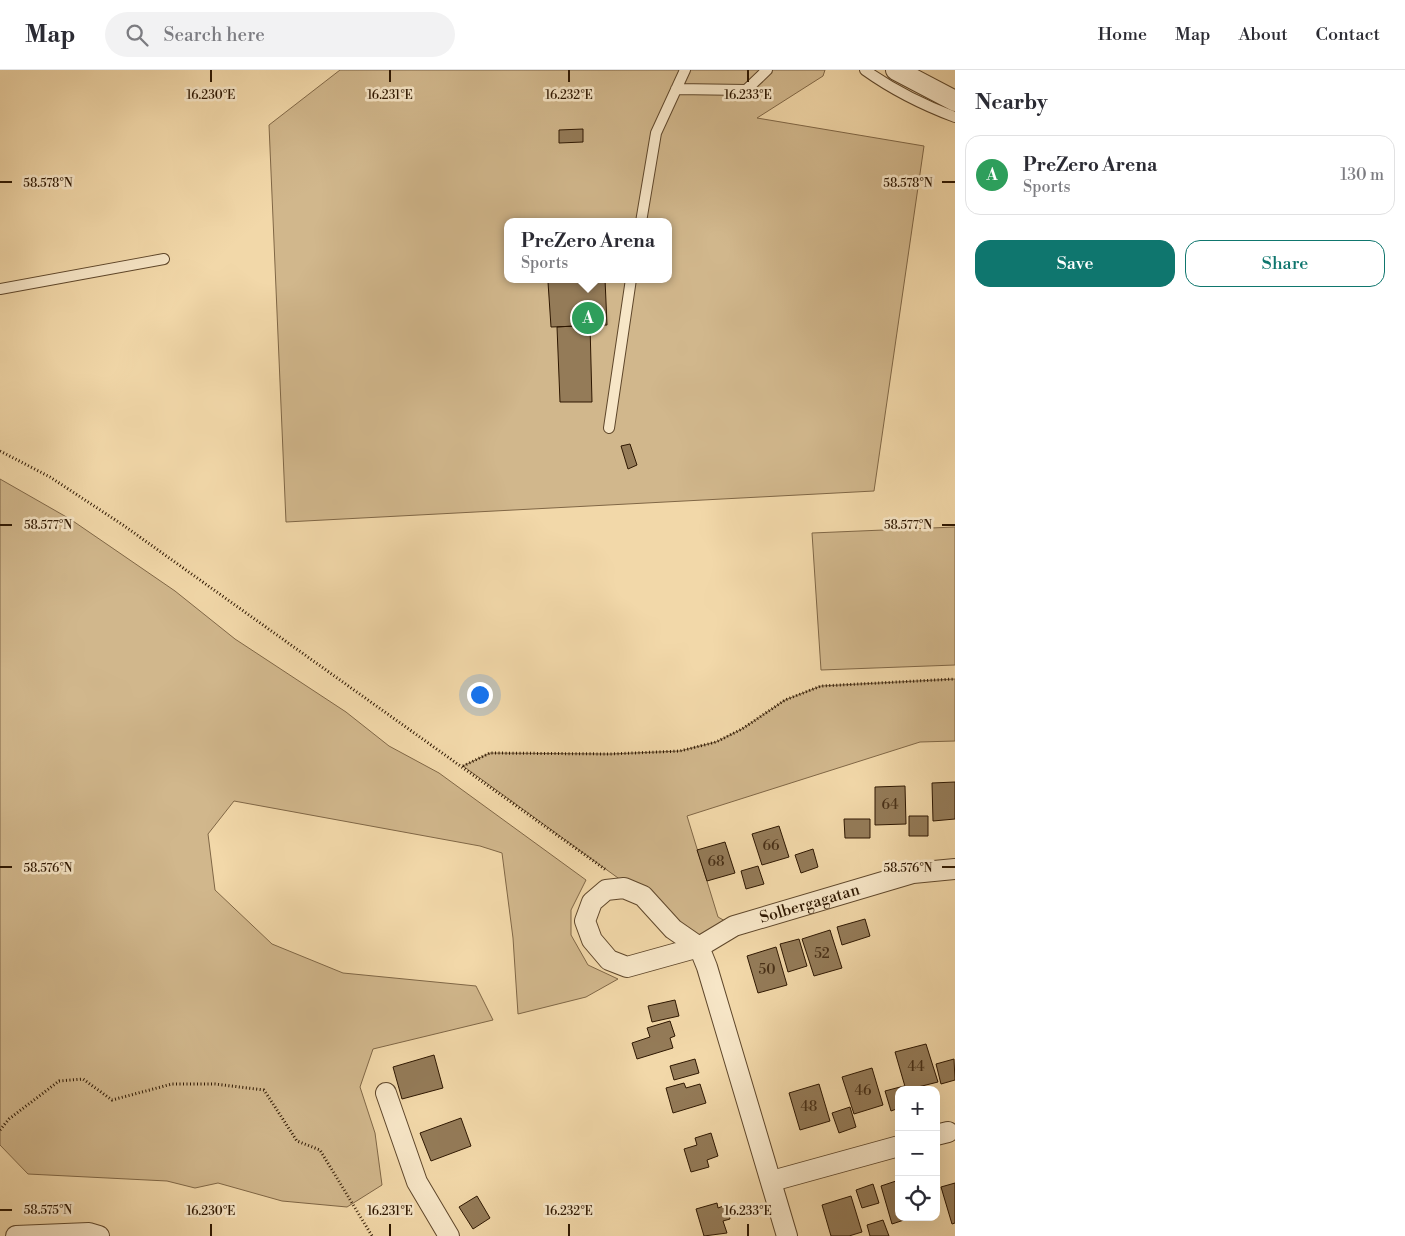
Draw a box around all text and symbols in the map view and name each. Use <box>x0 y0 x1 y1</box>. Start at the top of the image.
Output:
search box <box>105 12 455 57</box>
text: Map <box>25 20 75 50</box>
icon: search <box>123 21 151 49</box>
text: Search here <box>163 23 265 47</box>
text: Home <box>1098 23 1147 46</box>
text: Map <box>1175 23 1211 46</box>
text: About <box>1239 23 1288 46</box>
text: Contact <box>1316 23 1380 46</box>
text: 16.230°E <box>187 88 235 103</box>
text: 16.231°E <box>367 88 413 103</box>
text: 16.232°E <box>545 88 593 103</box>
text: 16.233°E <box>724 88 772 103</box>
text: Nearby <box>975 90 1048 116</box>
text: PreZero Arena <box>1023 153 1157 177</box>
text: A <box>986 165 998 185</box>
text: 130 m <box>1340 165 1384 185</box>
text: 58.578°N <box>23 176 73 191</box>
text: 58.578°N <box>883 176 933 191</box>
text: Sports <box>1023 177 1070 197</box>
popup <box>504 218 672 283</box>
text: PreZero Arena <box>521 229 655 253</box>
button: Save <box>975 240 1175 287</box>
button: Share <box>1185 240 1385 287</box>
text: Sports <box>521 253 568 273</box>
pin: A <box>572 299 604 337</box>
text: 58.577°N <box>24 518 72 533</box>
text: 58.577°N <box>884 518 932 533</box>
your location <box>467 682 493 708</box>
house number: 64 <box>881 796 899 814</box>
house number: 66 <box>763 837 780 855</box>
house number: 68 <box>707 853 725 871</box>
text: 58.576°N <box>23 861 73 876</box>
text: 58.576°N <box>883 861 933 876</box>
street label: Solbergagatan <box>757 879 862 928</box>
house number: 52 <box>814 945 830 963</box>
house number: 50 <box>759 961 776 979</box>
house number: 44 <box>908 1058 924 1076</box>
house number: 46 <box>855 1082 872 1100</box>
map controls <box>895 1086 940 1221</box>
button: + <box>895 1086 940 1131</box>
house number: 48 <box>801 1098 817 1116</box>
button: − <box>895 1131 940 1176</box>
button: locate <box>895 1176 940 1221</box>
text: 58.575°N <box>24 1203 72 1218</box>
text: 16.230°E <box>187 1204 235 1219</box>
text: 16.231°E <box>367 1204 413 1219</box>
text: 16.232°E <box>545 1204 593 1219</box>
text: 16.233°E <box>724 1204 772 1219</box>

